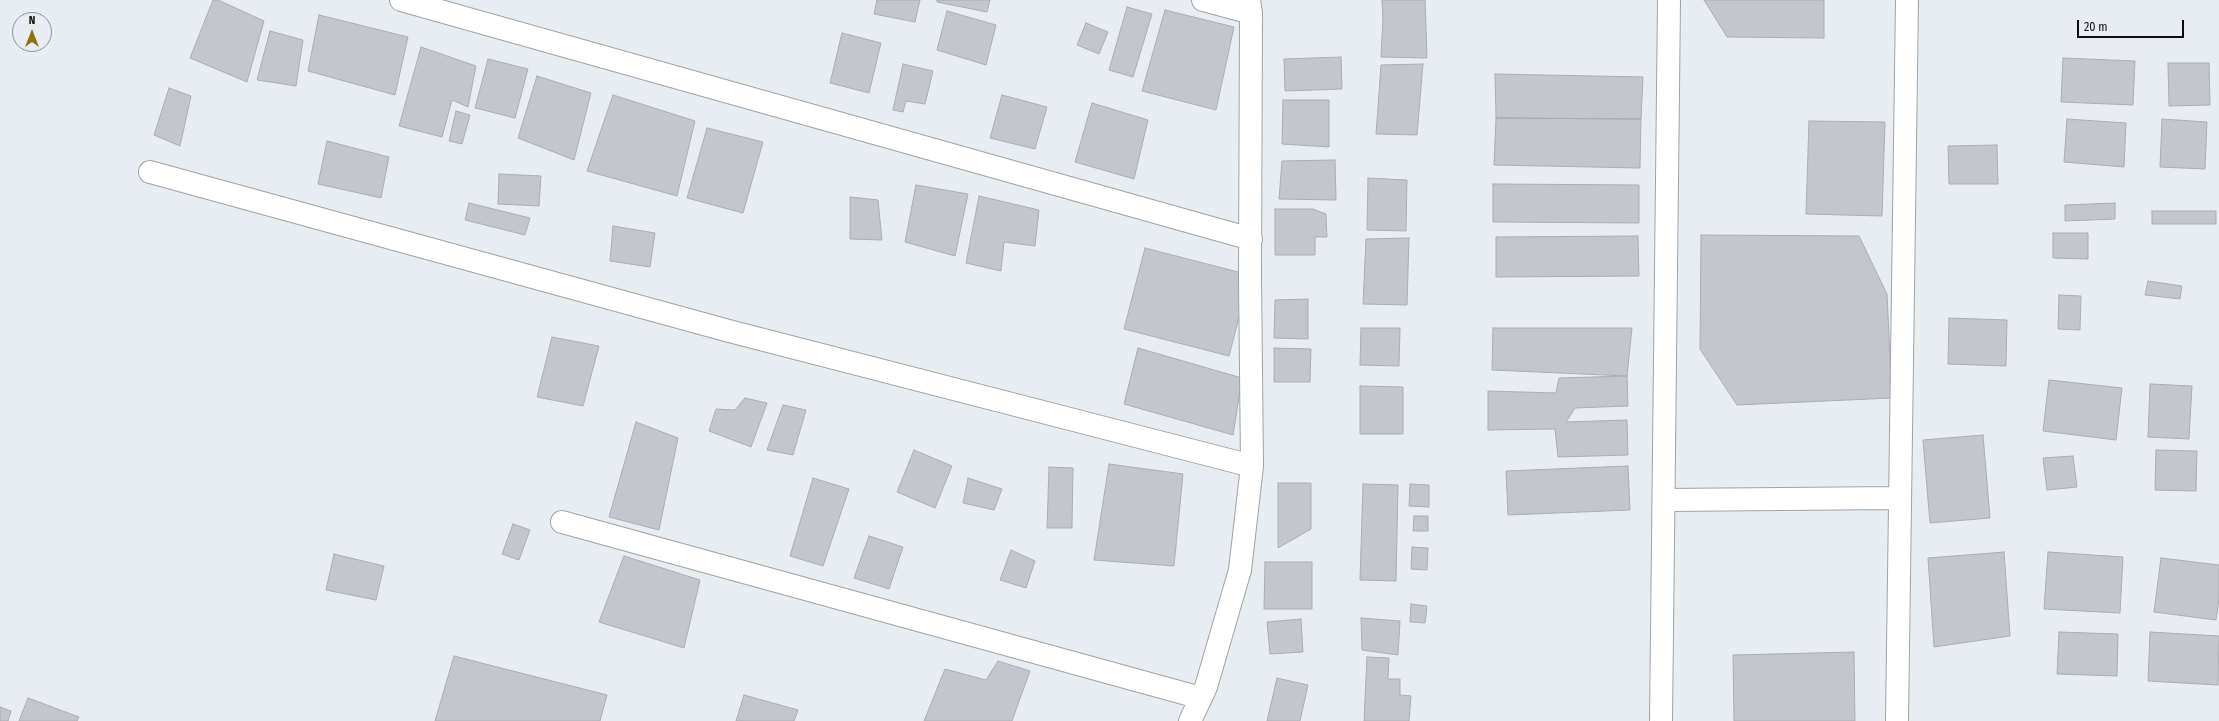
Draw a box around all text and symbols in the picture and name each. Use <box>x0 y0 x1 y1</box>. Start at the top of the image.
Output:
north arrow <box>12 12 52 52</box>
scale bar <box>2079 12 2186 38</box>
text: N <box>29 14 35 27</box>
text: 20 m <box>2084 20 2108 34</box>

